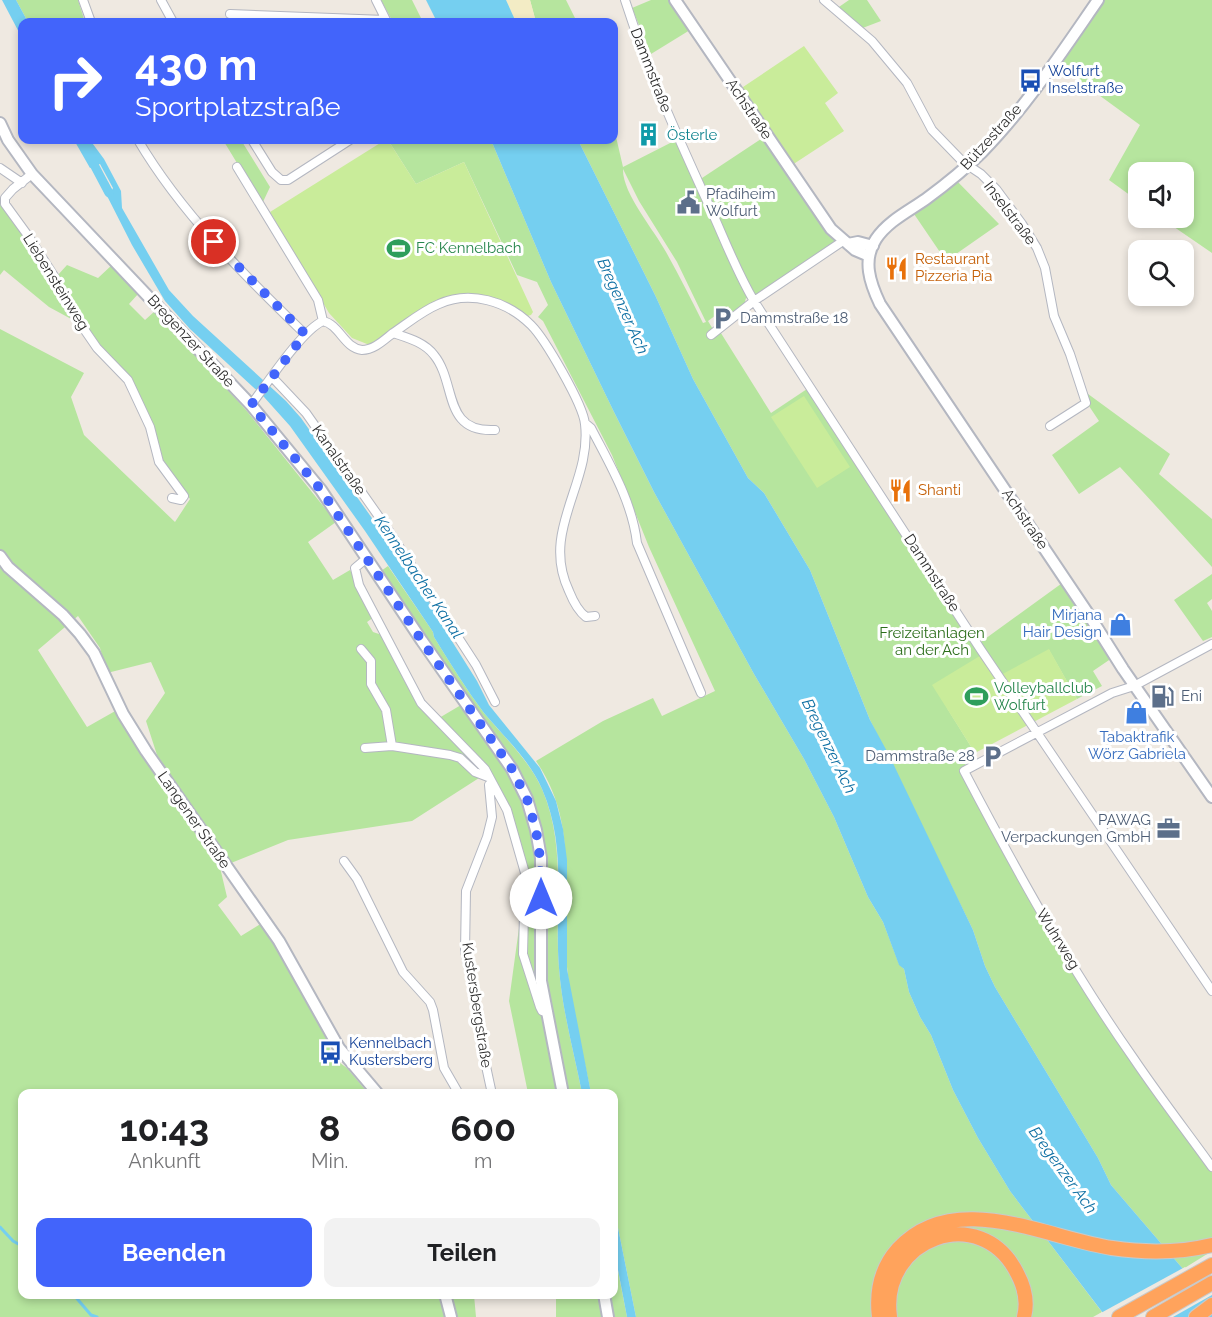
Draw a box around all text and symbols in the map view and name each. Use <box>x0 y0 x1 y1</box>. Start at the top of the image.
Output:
street label: Dammstraße <box>627 25 675 115</box>
text: 430 m <box>135 41 257 90</box>
icon: right <box>36 42 114 120</box>
place label: Wolfurt Inselstraße <box>1048 62 1124 97</box>
bus stop icon: Wolfurt Inselstraße <box>1017 67 1043 93</box>
street label: Achstraße <box>722 75 776 143</box>
text: Sportplatzstraße <box>135 91 341 122</box>
street label: Bützestraße <box>957 100 1025 174</box>
building icon: Österle <box>636 122 662 148</box>
place label: Österle <box>667 125 718 144</box>
map controls <box>1128 162 1194 306</box>
button: sound <box>1128 162 1194 228</box>
street label: Inselstraße <box>980 177 1040 249</box>
place label: Pfadiheim Wolfurt <box>706 185 776 220</box>
public building icon: Pfadiheim Wolfurt <box>675 190 701 216</box>
pin <box>188 216 239 267</box>
icon: arrive <box>197 225 230 258</box>
street label: Liebensteinweg <box>19 230 93 334</box>
sports icon: FC Kennelbach <box>385 235 411 261</box>
place label: FC Kennelbach <box>416 239 522 257</box>
button: search <box>1128 240 1194 306</box>
place label: Restaurant Pizzeria Pia <box>915 250 992 285</box>
water label: Bregenzer Ach <box>593 255 653 357</box>
restaurant icon: Restaurant Pizzeria Pia <box>884 255 910 281</box>
street label: Bregenzer Straße <box>144 291 239 391</box>
parking icon: Dammstraße 18 <box>709 305 735 331</box>
place label: Dammstraße 18 <box>740 309 848 327</box>
street label: Kanalstraße <box>308 421 370 499</box>
restaurant icon: Shanti <box>887 477 913 503</box>
place label: Shanti <box>918 481 961 499</box>
street label: Achstraße <box>998 485 1052 553</box>
water label: Kennelbacher Kanal <box>371 512 467 642</box>
street label: Dammstraße <box>900 531 964 615</box>
place label: Mirjana Hair Design <box>1023 606 1102 641</box>
shop icon: Mirjana Hair Design <box>1107 611 1133 637</box>
park label: Freizeitanlagen an der Ach <box>879 624 985 659</box>
place label: Volleyballclub Wolfurt <box>994 679 1093 714</box>
fuel station icon: Eni <box>1150 683 1176 709</box>
sports icon: Volleyballclub Wolfurt <box>963 684 989 710</box>
place label: Eni <box>1181 687 1202 705</box>
water label: Bregenzer Ach <box>798 695 860 797</box>
shop icon: Tabaktrafik Wörz Gabriela <box>1124 700 1150 726</box>
place label: Tabaktrafik Wörz Gabriela <box>1088 728 1186 763</box>
parking icon: Dammstraße 28 <box>980 743 1006 769</box>
place label: Dammstraße 28 <box>865 747 975 765</box>
street label: Langener Straße <box>154 768 234 872</box>
place label: PAWAG Verpackungen GmbH <box>1001 811 1151 846</box>
office icon: PAWAG Verpackungen GmbH <box>1156 816 1182 842</box>
position arrow <box>509 866 573 930</box>
street label: Wuhrweg <box>1032 905 1084 973</box>
street label: Kustersbergstraße <box>458 941 496 1069</box>
place label: Kennelbach Kustersberg <box>349 1034 433 1069</box>
bus stop icon: Kennelbach Kustersberg <box>318 1039 344 1065</box>
text: 10:43 <box>120 1107 209 1149</box>
text: 8 <box>319 1107 341 1149</box>
text: 600 <box>450 1107 516 1149</box>
water label: Bregenzer Ach <box>1025 1123 1101 1217</box>
text: Ankunft <box>128 1149 201 1173</box>
text: Min. <box>311 1149 348 1173</box>
text: m <box>474 1149 492 1173</box>
button: Beenden <box>36 1218 312 1287</box>
button: Teilen <box>324 1218 600 1287</box>

